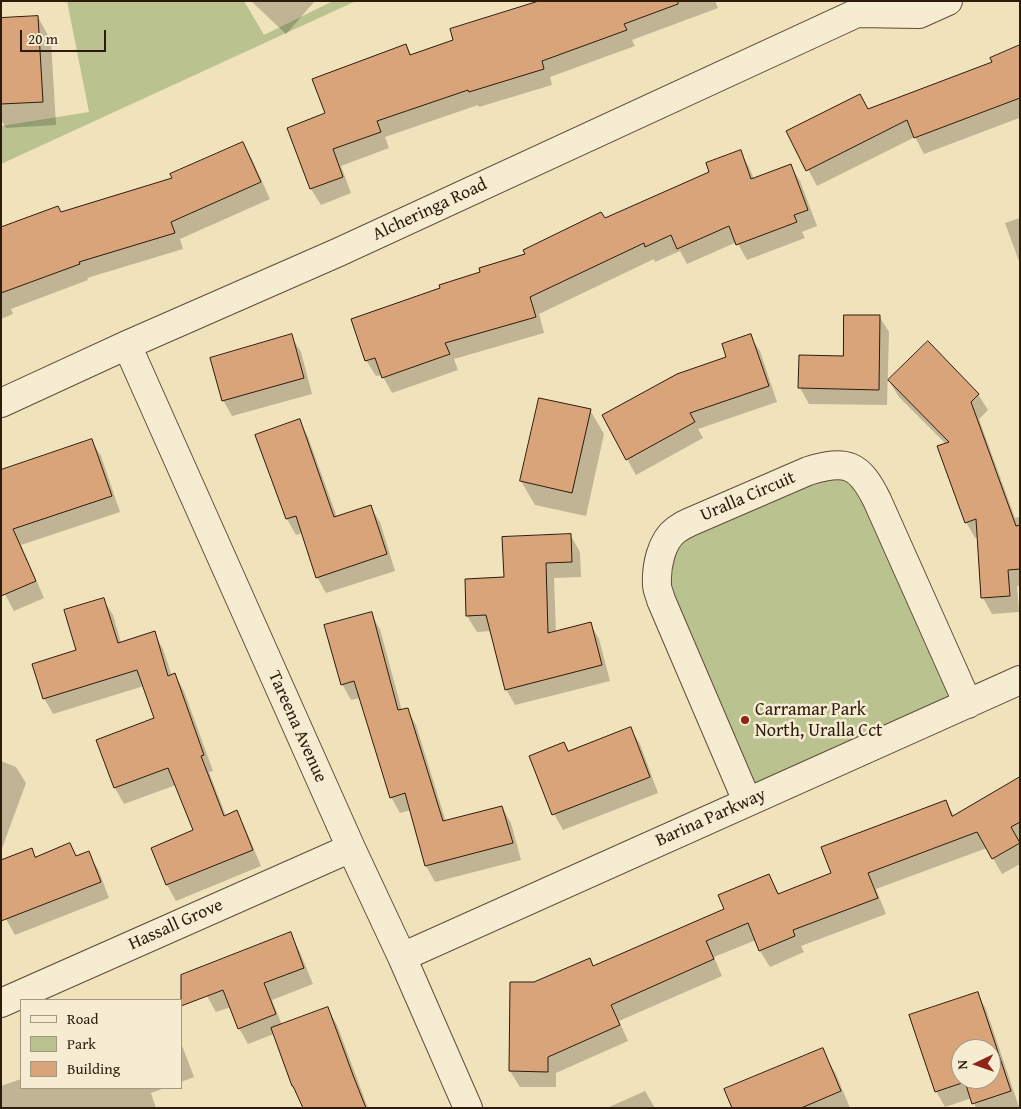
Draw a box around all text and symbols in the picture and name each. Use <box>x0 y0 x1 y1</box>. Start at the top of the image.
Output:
scale bar <box>22 20 109 52</box>
text: 20 m <box>28 28 58 49</box>
street label: Alcheringa Road <box>369 174 491 246</box>
street label: Uralla Circuit <box>697 467 799 527</box>
street label: Tareena Avenue <box>263 668 331 786</box>
place label: Carramar Park North, Uralla Cct <box>755 699 882 742</box>
marker: Carramar Park North, Uralla Cct <box>739 714 751 726</box>
street label: Barina Parkway <box>652 784 770 852</box>
street label: Hassall Grove <box>126 895 226 955</box>
legend <box>20 999 182 1089</box>
text: Road <box>67 1008 98 1029</box>
text: Park <box>67 1033 96 1054</box>
north arrow <box>951 1039 1001 1089</box>
text: Building <box>67 1058 120 1079</box>
text: N <box>952 1060 972 1070</box>

